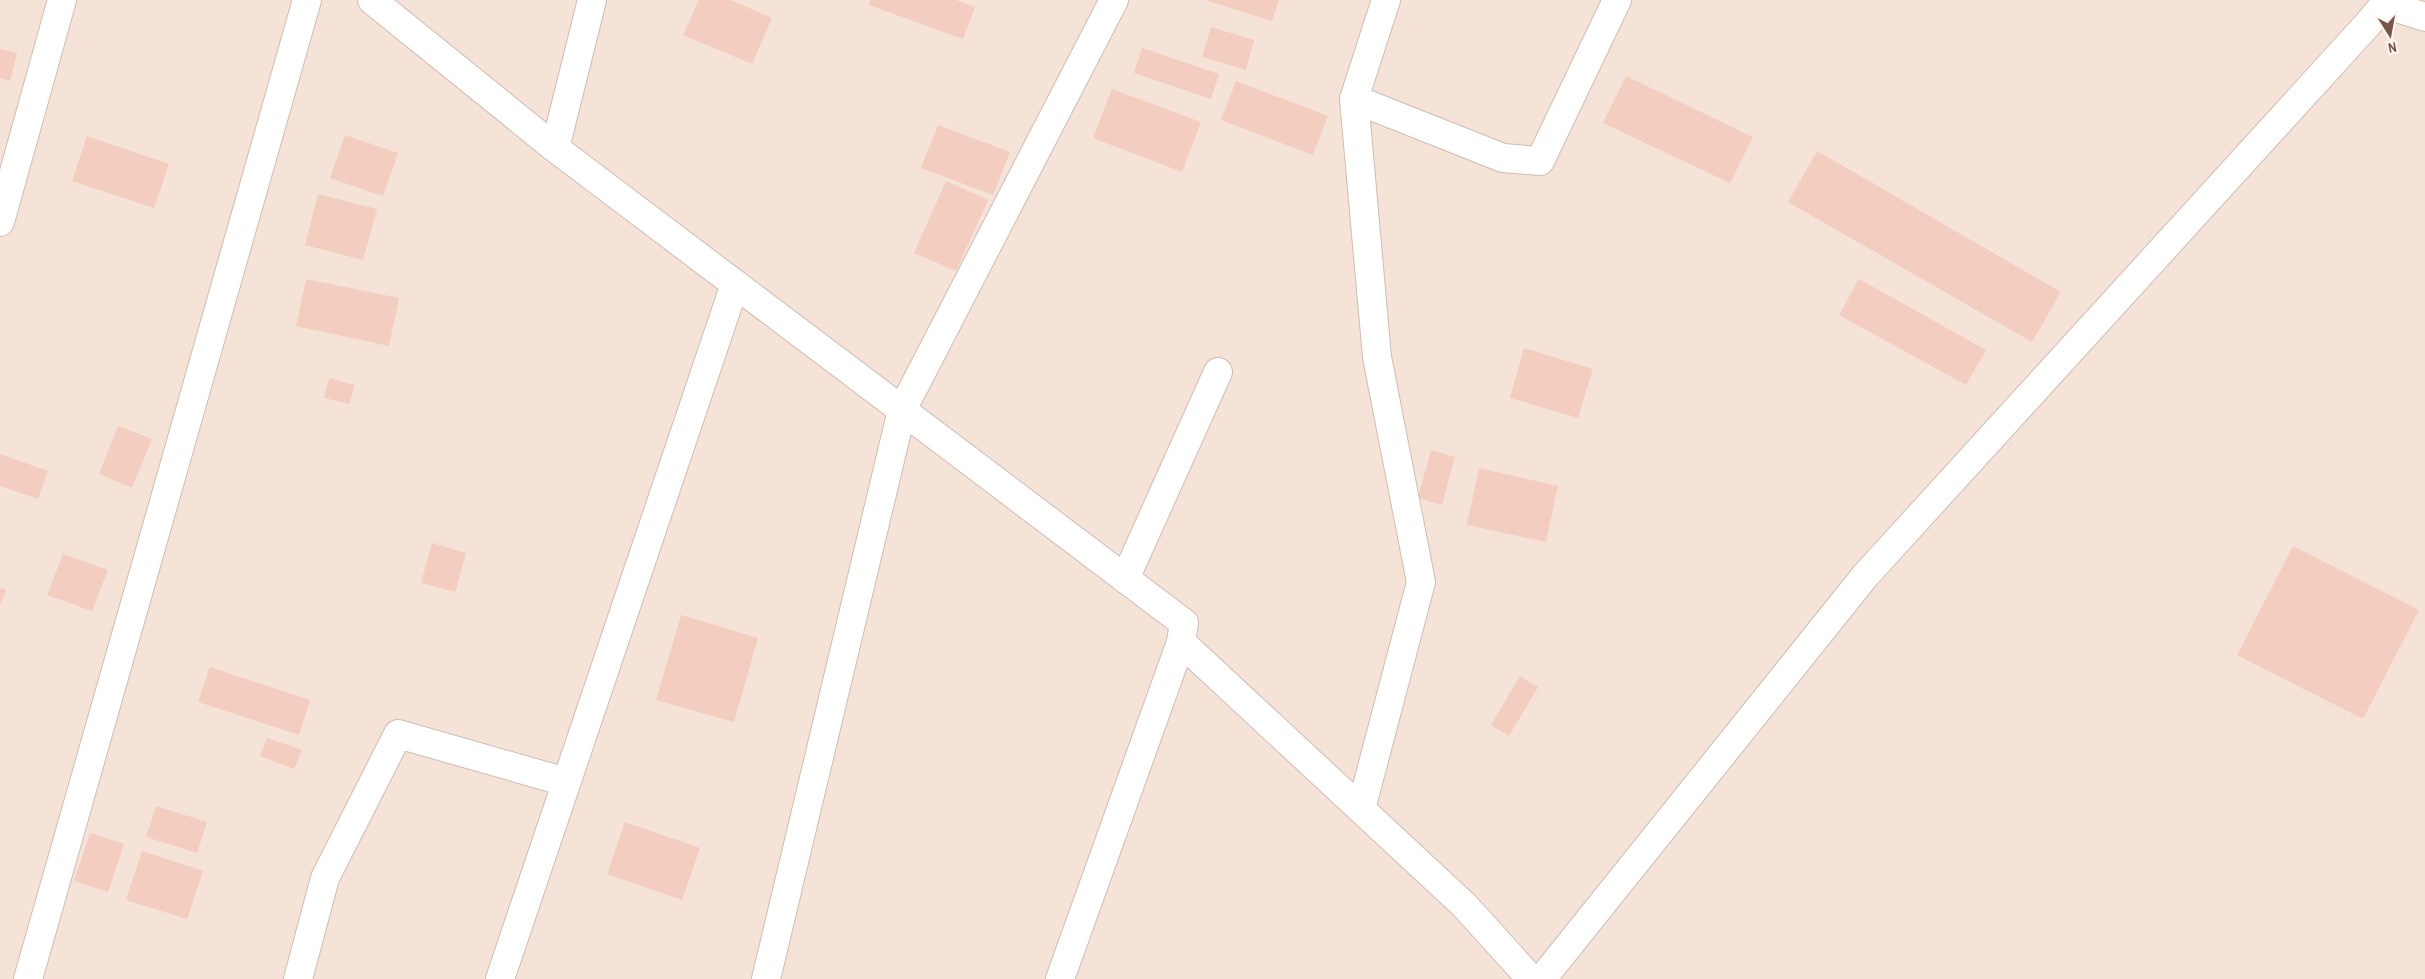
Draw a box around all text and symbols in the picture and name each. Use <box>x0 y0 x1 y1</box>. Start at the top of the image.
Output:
north arrow <box>2365 10 2415 60</box>
text: N <box>2387 38 2398 57</box>

